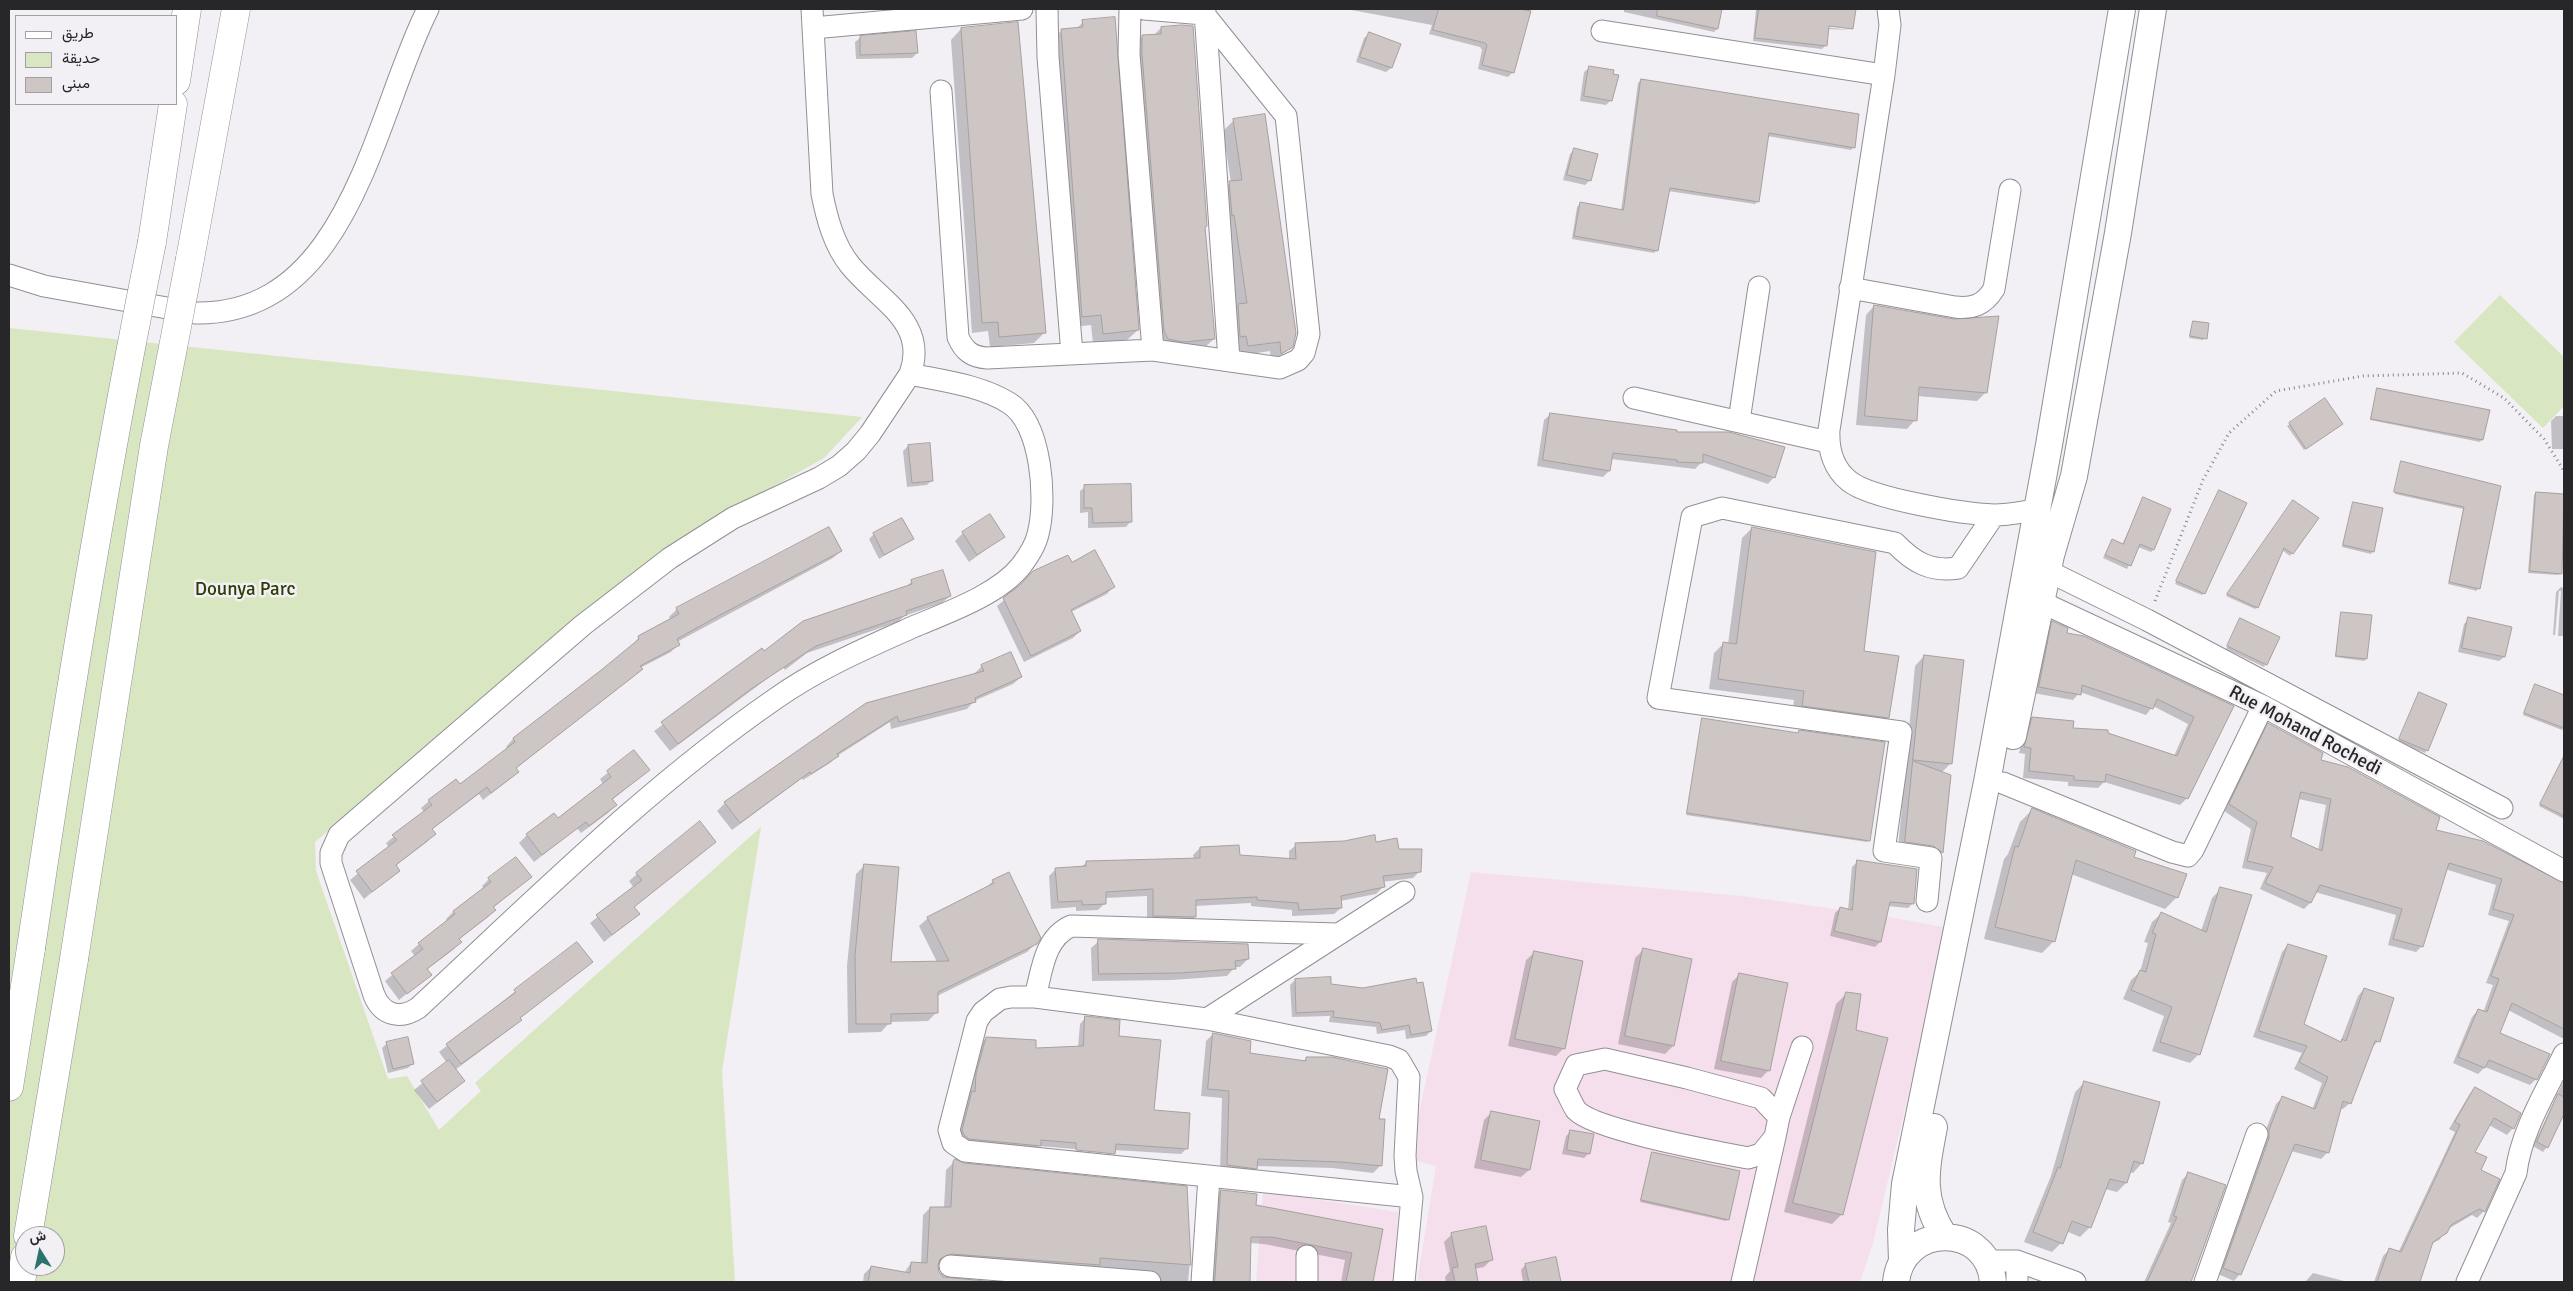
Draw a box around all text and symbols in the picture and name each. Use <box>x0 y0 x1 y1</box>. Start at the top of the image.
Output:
legend <box>15 15 178 105</box>
text: طريق <box>62 24 94 42</box>
text: حديقة <box>62 49 100 67</box>
text: مبنى <box>62 74 90 92</box>
park label: Dounya Parc <box>195 579 295 601</box>
street label: Rue Mohand Rochedi <box>2225 681 2385 781</box>
north arrow <box>15 1226 65 1276</box>
text: ش <box>28 1227 47 1247</box>

